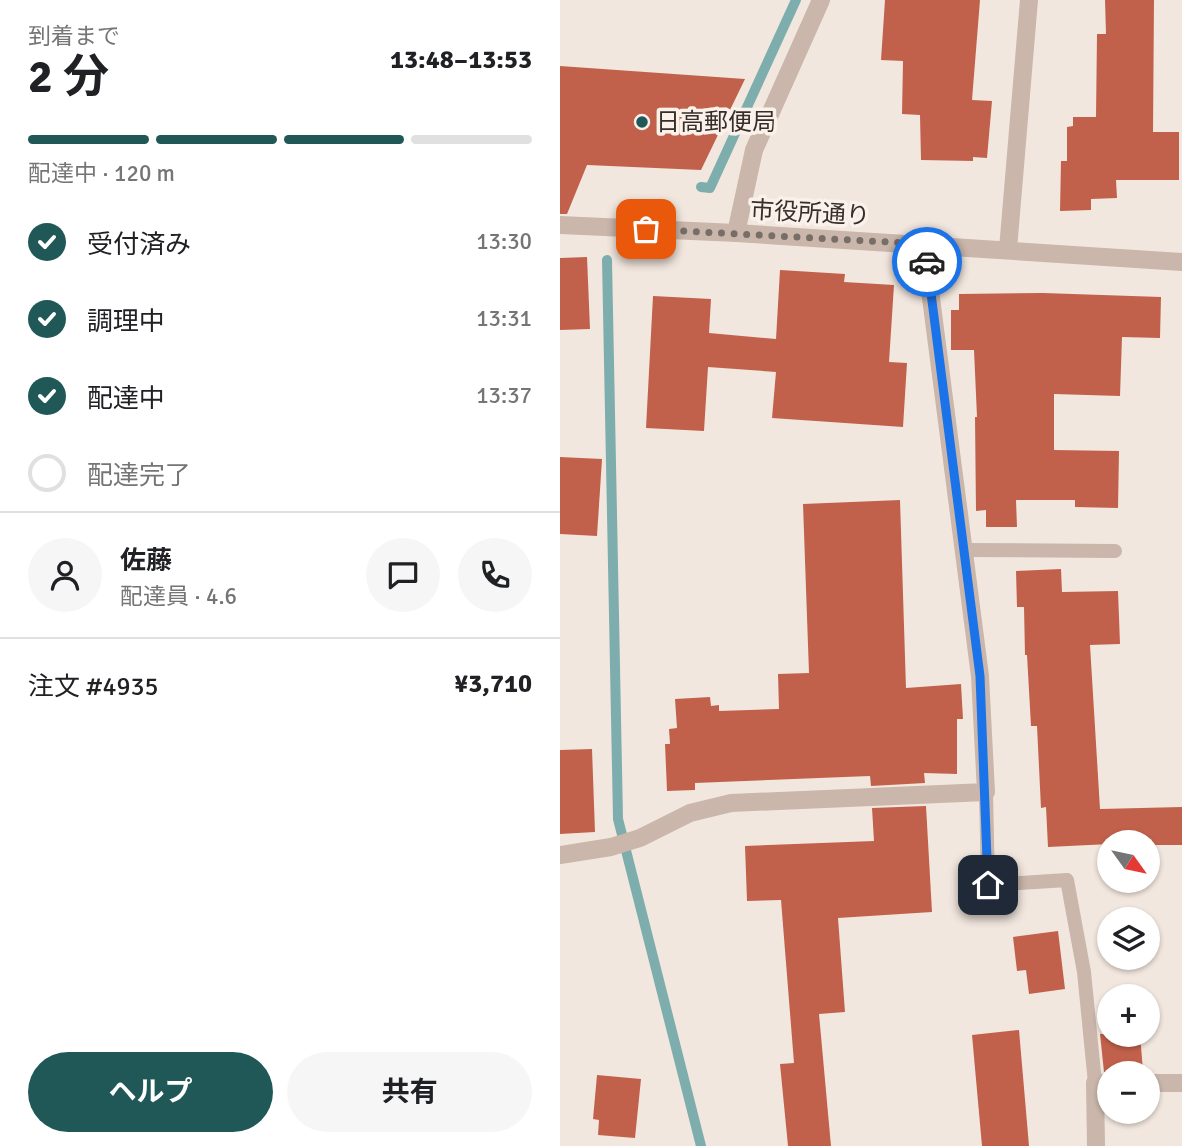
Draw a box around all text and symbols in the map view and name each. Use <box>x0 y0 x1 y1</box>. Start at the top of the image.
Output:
text: 到着まで <box>28 22 120 51</box>
text: 13:48–13:53 <box>390 44 532 76</box>
text: 2 分 <box>28 49 109 105</box>
place label: 日高郵便局 <box>656 107 776 137</box>
marker: 日高郵便局 <box>634 114 650 130</box>
text: 配達中 · 120 m <box>28 159 175 188</box>
street label: 市役所通り <box>749 195 871 231</box>
pin <box>616 199 676 259</box>
icon: bag <box>627 210 665 248</box>
icon: check <box>28 223 66 261</box>
text: 13:30 <box>476 227 532 256</box>
courier <box>892 227 962 297</box>
text: 受付済み <box>87 229 191 261</box>
icon: car <box>908 243 946 281</box>
icon: check <box>28 300 66 338</box>
text: 13:31 <box>476 304 532 333</box>
text: 調理中 <box>87 306 165 338</box>
icon: check <box>28 377 66 415</box>
text: 13:37 <box>476 381 532 410</box>
text: 配達中 <box>87 383 165 415</box>
text: 配達完了 <box>87 460 191 492</box>
button: person <box>28 538 102 612</box>
button: chat <box>366 538 440 612</box>
button: phone <box>458 538 532 612</box>
text: 佐藤 <box>120 545 172 577</box>
text: 配達員 · 4.6 <box>120 582 237 611</box>
text: ¥3,710 <box>454 668 532 700</box>
text: 注文 #4935 <box>28 671 159 703</box>
north arrow <box>1097 830 1160 892</box>
map controls <box>1097 830 1160 1124</box>
pin <box>958 855 1018 915</box>
icon: home <box>969 866 1007 904</box>
button: layers <box>1097 907 1160 970</box>
button: + <box>1097 984 1160 1047</box>
button: ヘルプ <box>28 1052 273 1132</box>
button: 共有 <box>287 1052 532 1132</box>
button: − <box>1097 1061 1160 1124</box>

